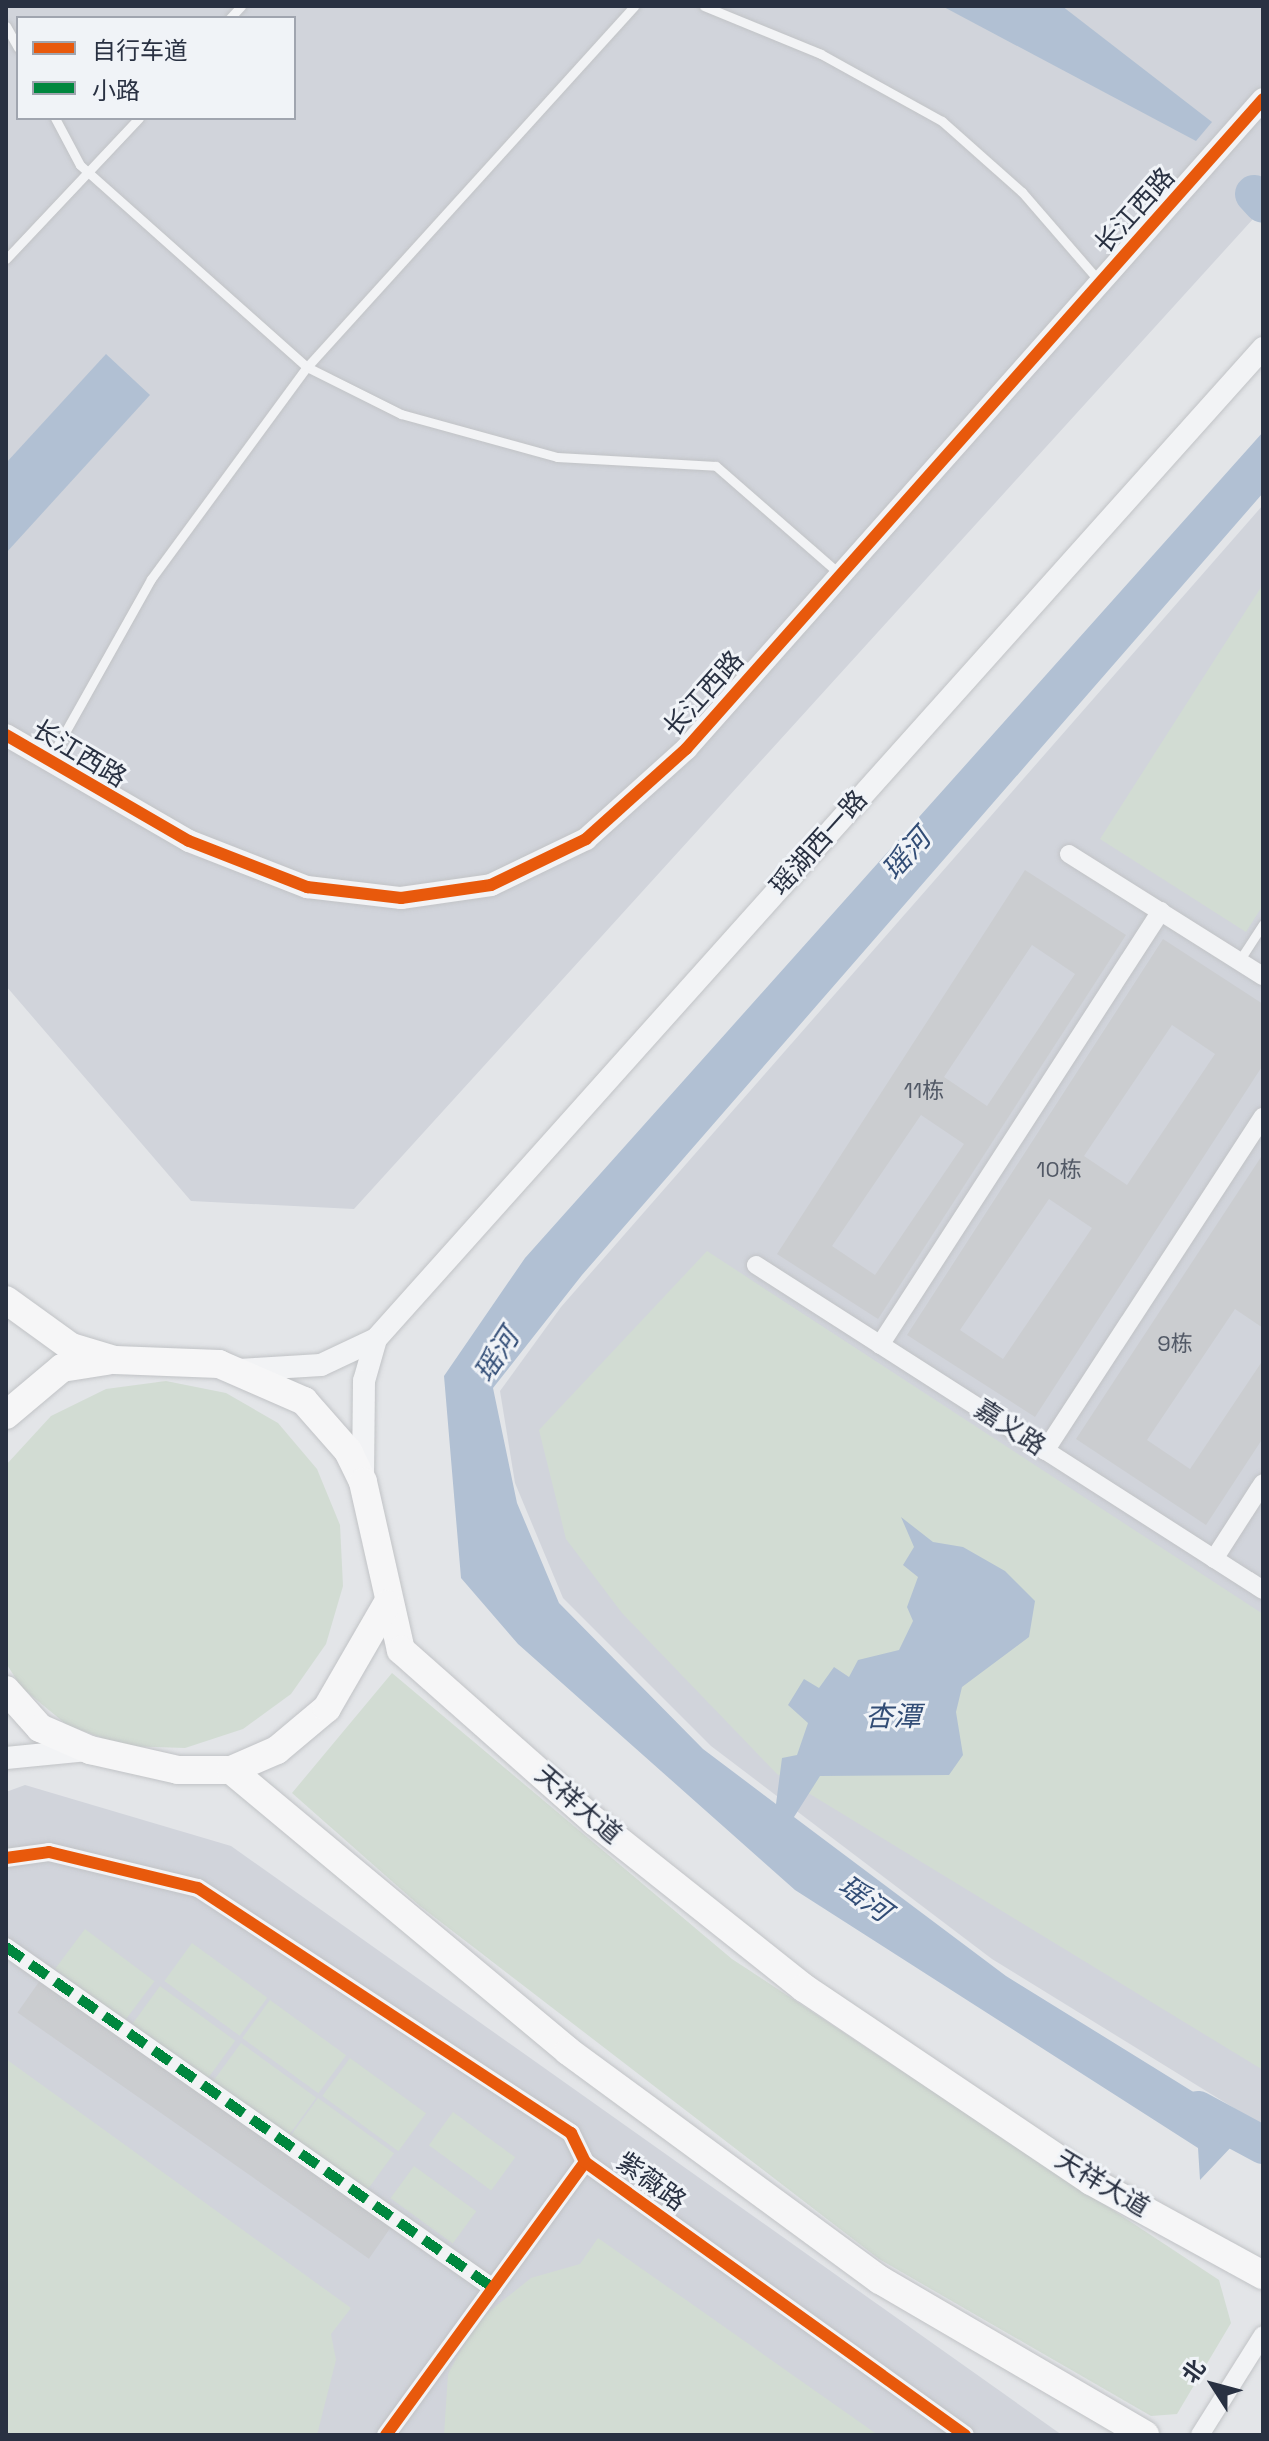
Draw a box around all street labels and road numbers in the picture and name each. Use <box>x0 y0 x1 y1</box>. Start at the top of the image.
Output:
street label: 长江西路 <box>1089 162 1181 260</box>
street label: 长江西路 <box>658 645 750 743</box>
street label: 长江西路 <box>26 714 132 794</box>
street label: 瑶湖西一路 <box>764 784 874 902</box>
street label: 嘉义路 <box>969 1394 1051 1462</box>
street label: 天祥大道 <box>529 1759 627 1851</box>
street label: 天祥大道 <box>1049 2144 1155 2224</box>
street label: 紫薇路 <box>610 2146 692 2218</box>

